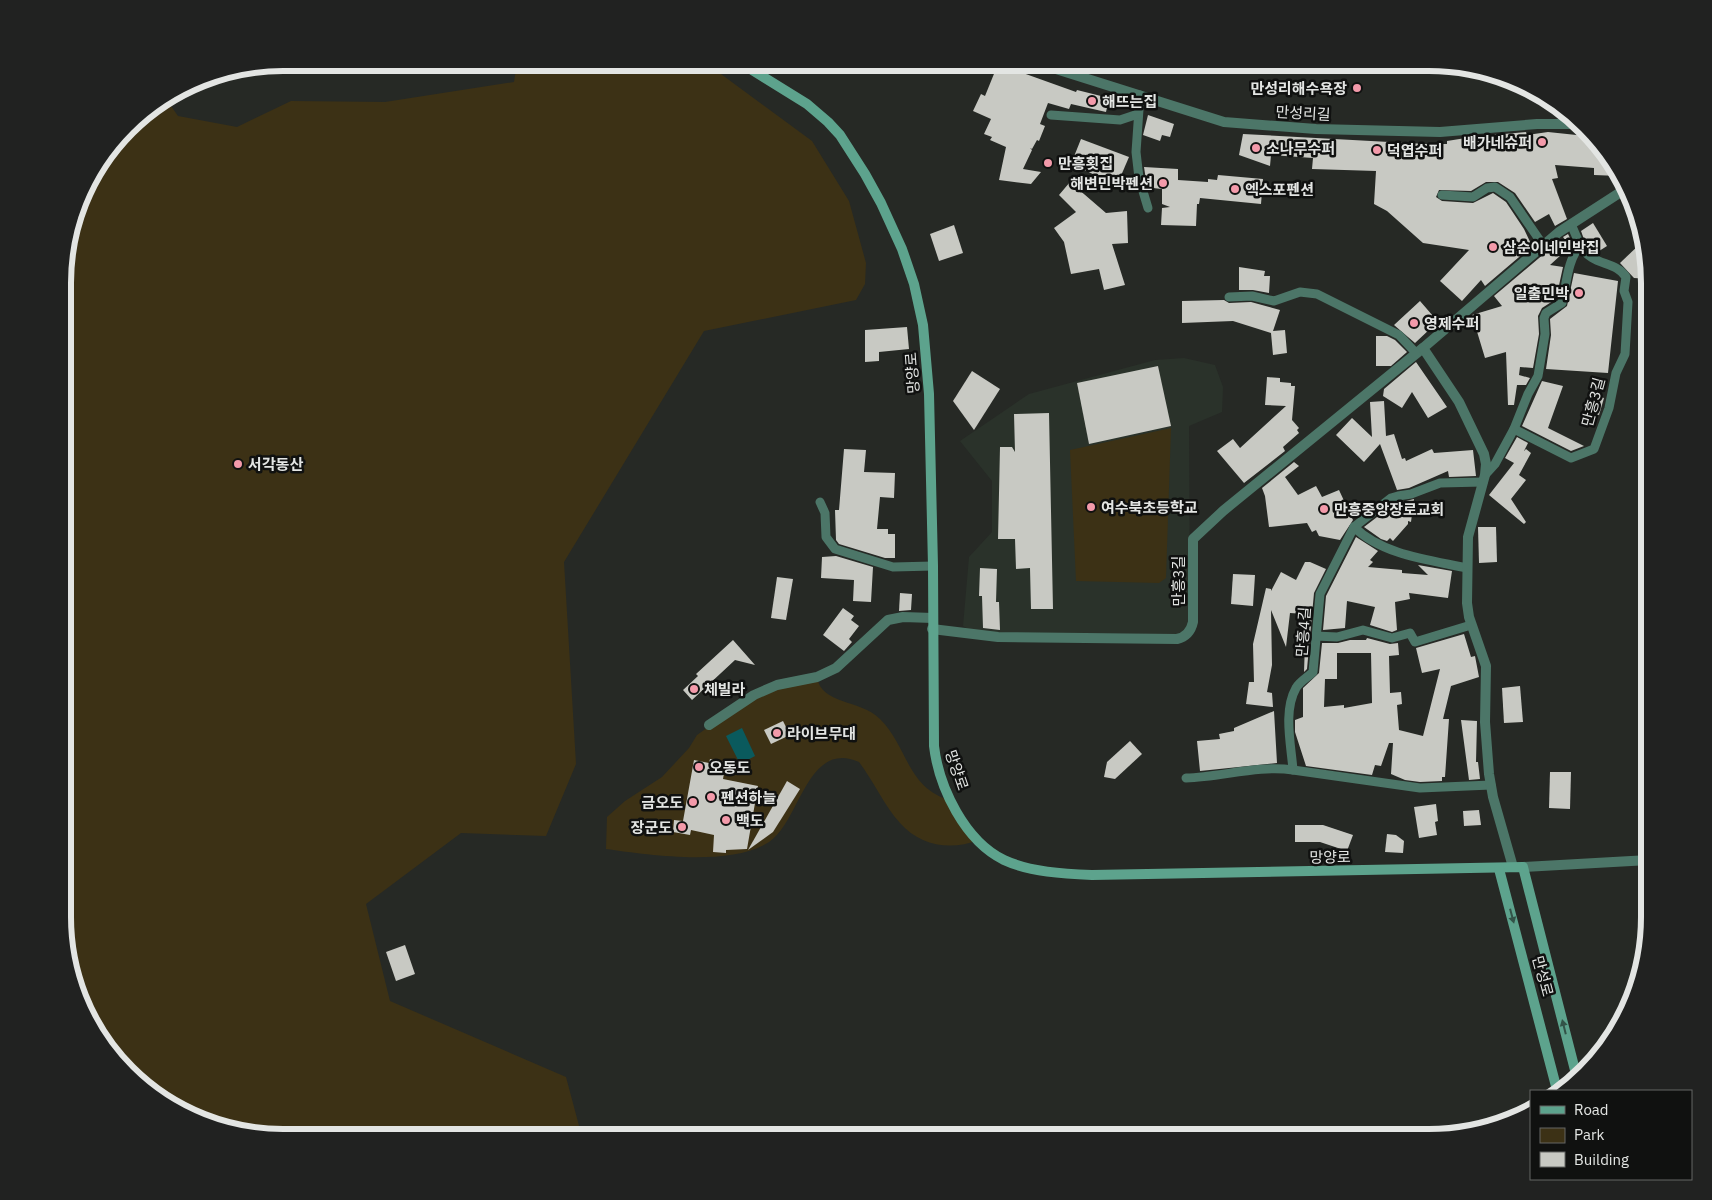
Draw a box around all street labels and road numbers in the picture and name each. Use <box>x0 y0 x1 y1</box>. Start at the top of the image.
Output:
street label: 만성리길 <box>1275 102 1331 124</box>
street label: 망양로 <box>901 352 923 394</box>
street label: 만흥3길 <box>1577 375 1609 429</box>
street label: 만흥3길 <box>1169 556 1188 606</box>
street label: 만흥4길 <box>1292 606 1314 658</box>
street label: 망양로 <box>941 747 973 793</box>
street label: 망양로 <box>1309 847 1351 867</box>
street label: 만성로 <box>1528 954 1558 998</box>

